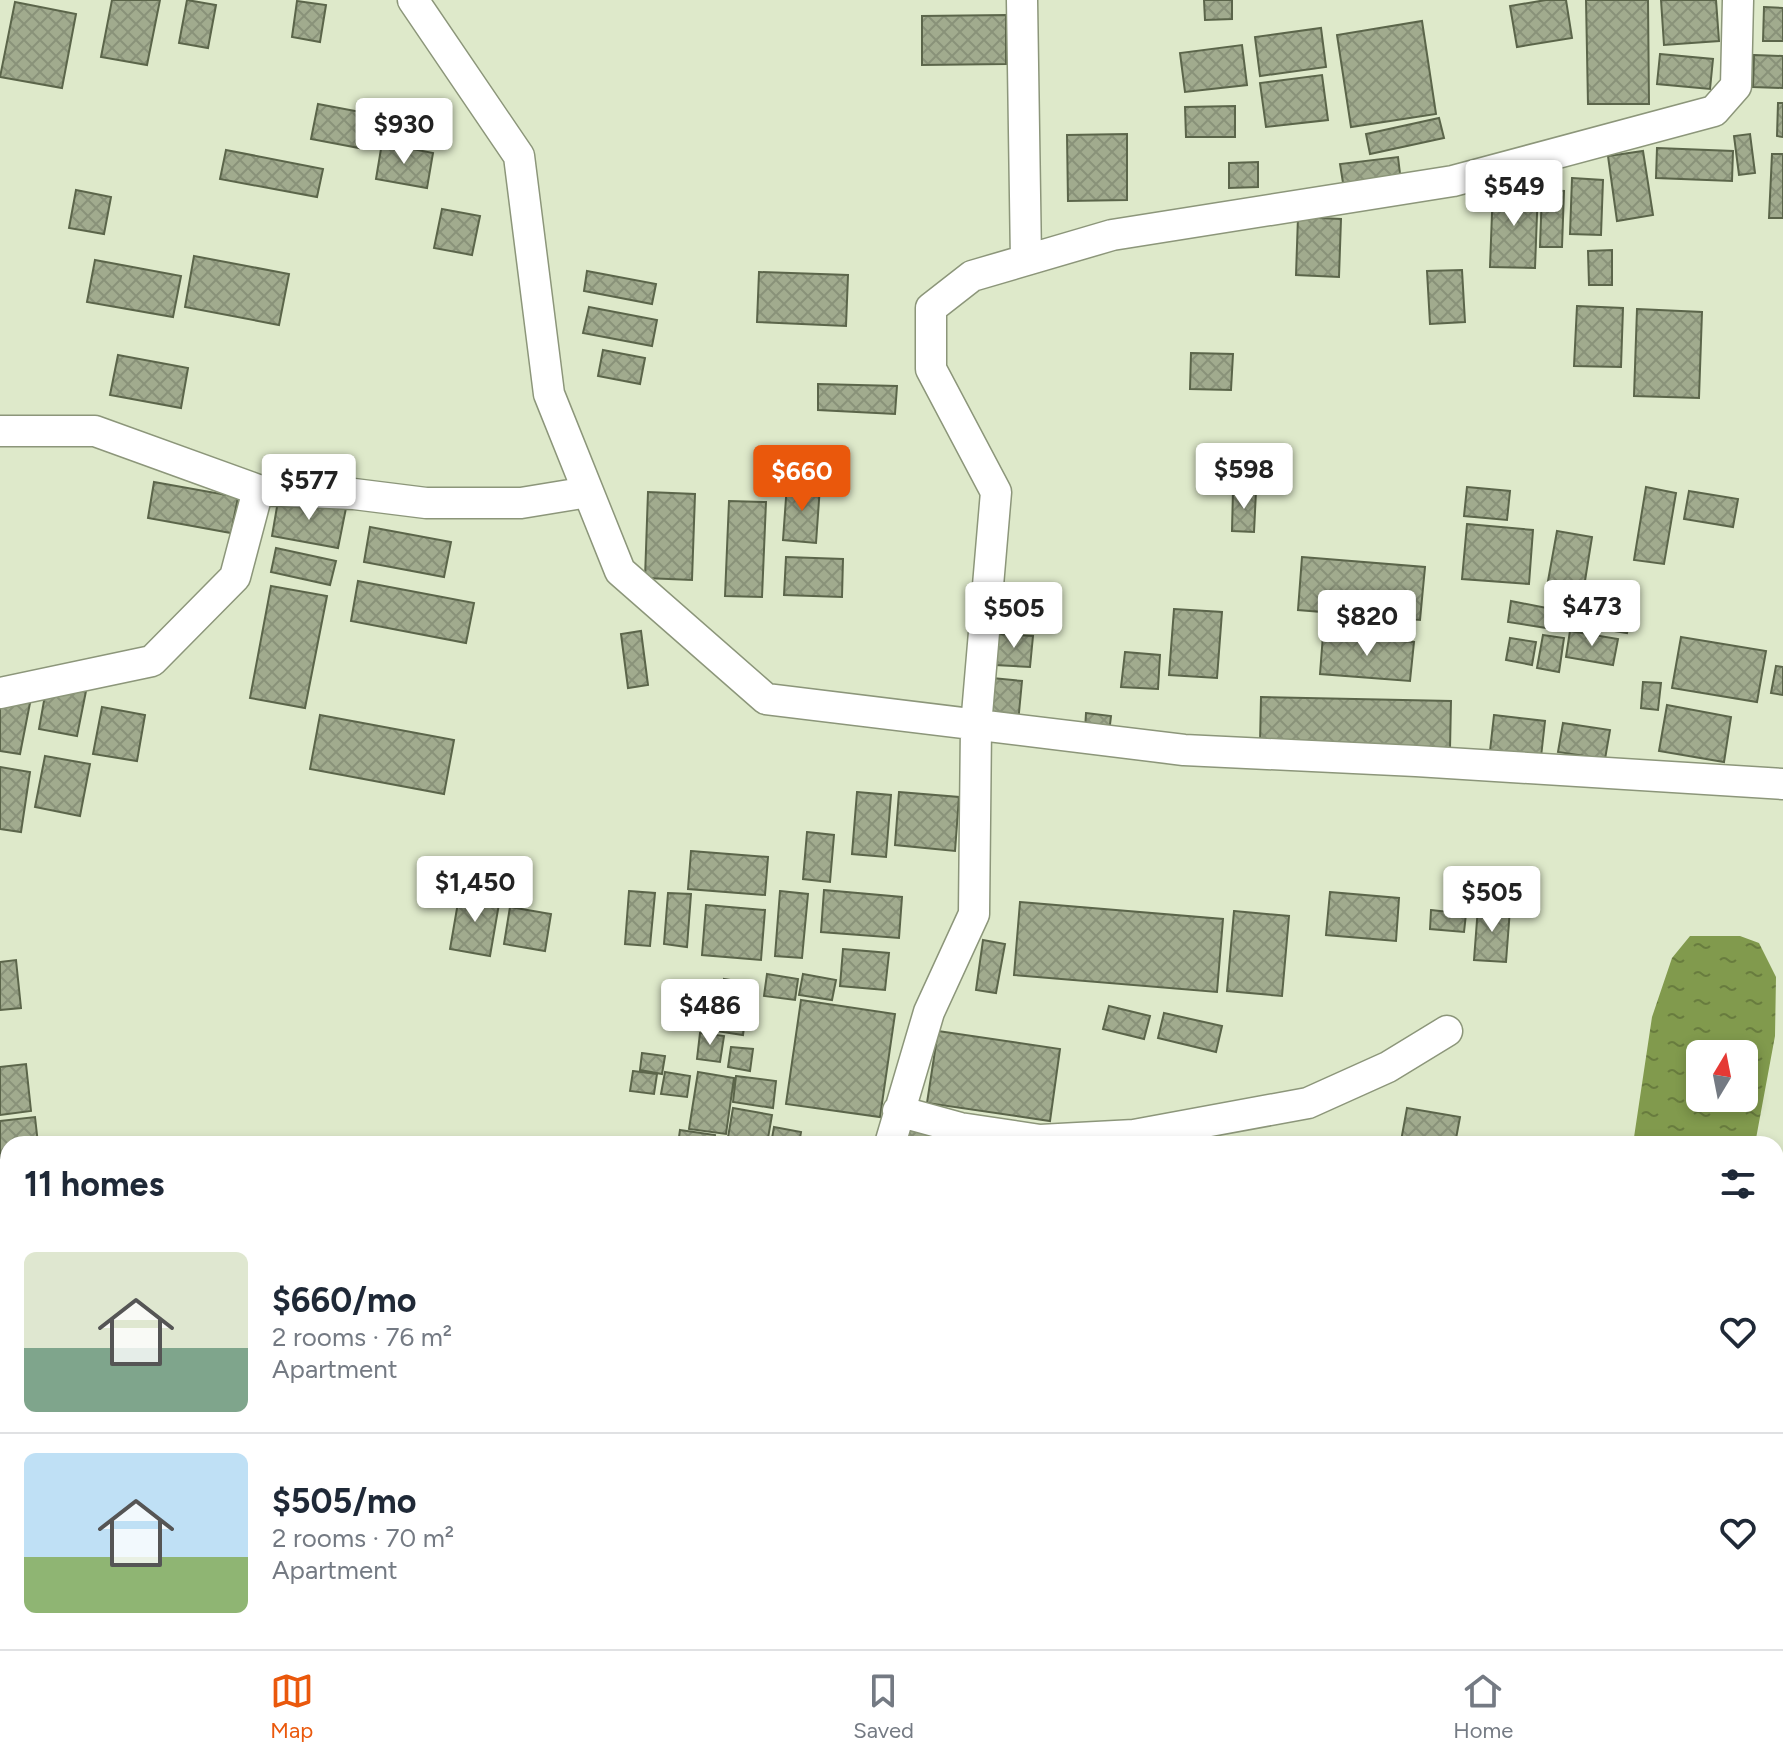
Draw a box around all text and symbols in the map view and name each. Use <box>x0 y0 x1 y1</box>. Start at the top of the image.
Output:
pin: $930 <box>357 98 451 166</box>
text: $930 <box>374 108 434 140</box>
pin: $549 <box>1467 160 1561 228</box>
text: $549 <box>1483 170 1545 202</box>
pin: $598 <box>1197 443 1291 511</box>
pin: $660 <box>755 445 849 513</box>
text: $598 <box>1214 453 1274 485</box>
pin: $577 <box>262 454 356 522</box>
text: $660 <box>771 455 833 487</box>
text: $577 <box>280 464 338 496</box>
pin: $473 <box>1545 580 1639 648</box>
pin: $505 <box>967 582 1061 650</box>
pin: $820 <box>1320 590 1414 658</box>
text: $473 <box>1562 590 1622 622</box>
text: $505 <box>983 592 1045 624</box>
text: $820 <box>1336 600 1398 632</box>
pin: $1,450 <box>410 856 540 924</box>
text: $1,450 <box>435 866 515 898</box>
pin: $505 <box>1445 866 1539 934</box>
text: $505 <box>1461 876 1523 908</box>
pin: $486 <box>663 979 757 1047</box>
text: $486 <box>679 989 741 1021</box>
north arrow <box>1686 1040 1758 1112</box>
map controls <box>1686 1040 1758 1112</box>
icon: filters <box>1716 1162 1760 1206</box>
text: 11 homes <box>24 1164 164 1205</box>
text: $660/mo <box>272 1280 416 1321</box>
icon: home <box>88 1284 184 1380</box>
icon: heart <box>1716 1310 1760 1354</box>
text: 2 rooms · 76 m² <box>272 1321 452 1353</box>
text: Apartment <box>272 1353 398 1385</box>
text: $505/mo <box>272 1481 416 1522</box>
icon: home <box>88 1485 184 1581</box>
icon: heart <box>1716 1511 1760 1555</box>
text: 2 rooms · 70 m² <box>272 1522 454 1554</box>
text: Apartment <box>272 1554 398 1586</box>
tab: Map <box>270 1669 314 1744</box>
tab: Saved <box>853 1669 914 1744</box>
tab: Home <box>1453 1669 1513 1744</box>

